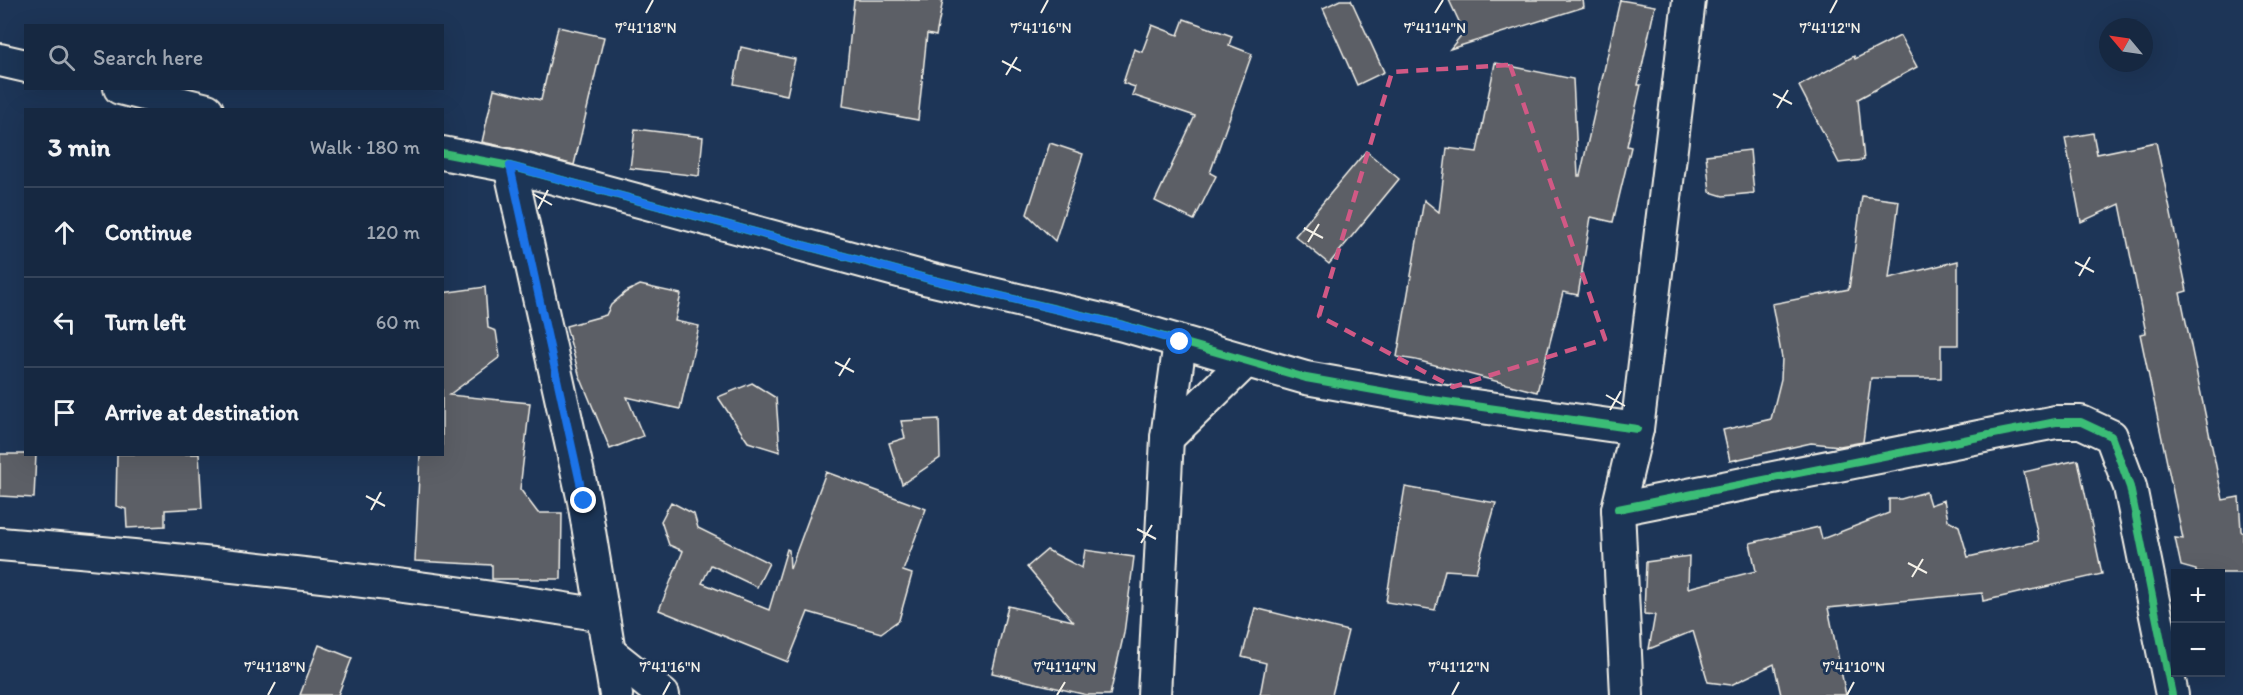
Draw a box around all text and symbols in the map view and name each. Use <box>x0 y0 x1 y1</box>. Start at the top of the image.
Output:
north arrow <box>2099 18 2153 72</box>
text: 7°41'18"N <box>615 19 677 37</box>
text: 7°41'16"N <box>1010 19 1072 37</box>
text: 7°41'14"N <box>1404 19 1466 37</box>
text: 7°41'12"N <box>1799 19 1861 37</box>
search box <box>24 24 444 90</box>
icon: search <box>45 41 78 74</box>
text: Search here <box>93 44 203 71</box>
text: 3 min <box>48 131 110 163</box>
text: Walk · 180 m <box>310 135 420 159</box>
icon: ahead <box>48 216 81 249</box>
text: Continue <box>105 219 192 246</box>
text: 120 m <box>367 220 420 244</box>
icon: left <box>48 306 81 339</box>
text: Turn left <box>105 309 186 336</box>
text: 60 m <box>376 310 420 334</box>
route start <box>1166 328 1192 354</box>
icon: arrive <box>48 396 81 429</box>
text: Arrive at destination <box>105 399 299 426</box>
route end <box>570 487 596 513</box>
map controls <box>2171 569 2225 677</box>
button: + <box>2171 569 2225 623</box>
button: − <box>2171 623 2225 677</box>
text: 7°41'18"N <box>244 658 306 676</box>
text: 7°41'16"N <box>639 658 701 676</box>
text: 7°41'14"N <box>1034 658 1096 676</box>
text: 7°41'12"N <box>1428 658 1490 676</box>
text: 7°41'10"N <box>1823 658 1885 676</box>

